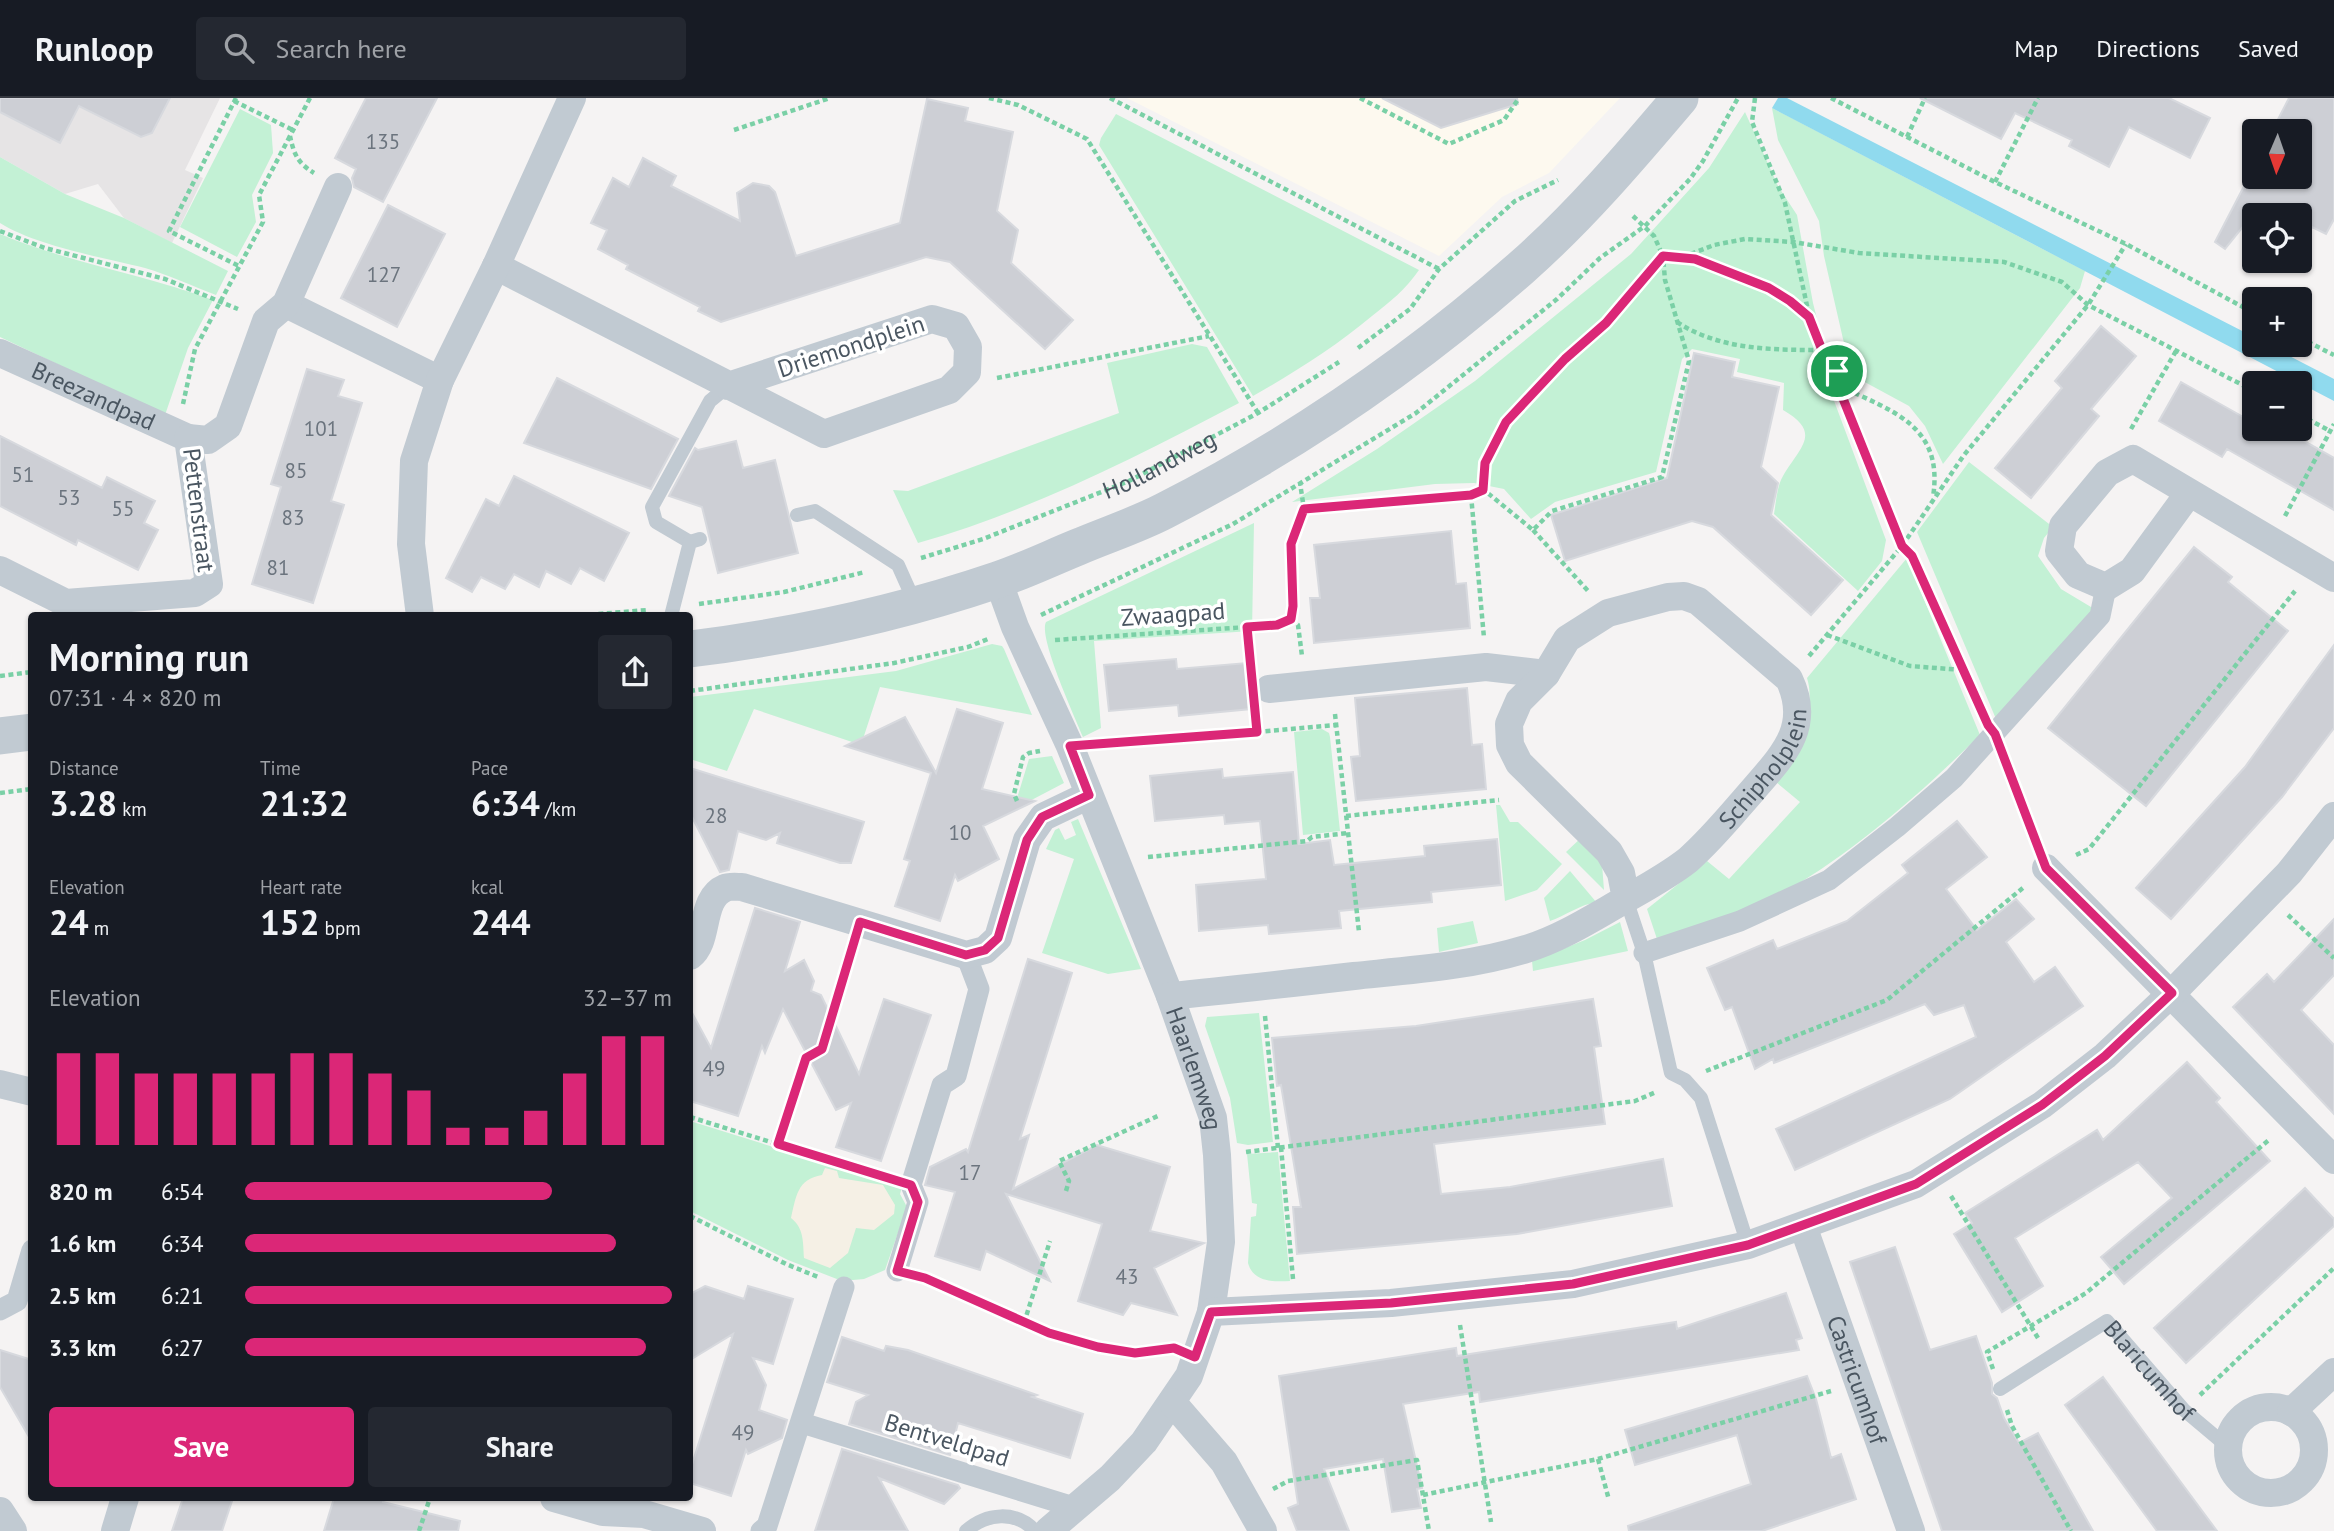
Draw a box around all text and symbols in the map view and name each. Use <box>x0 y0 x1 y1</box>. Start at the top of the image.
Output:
search box <box>196 17 686 80</box>
text: Runloop <box>35 27 154 70</box>
icon: search <box>220 29 258 67</box>
text: Search here <box>276 32 407 65</box>
text: Map <box>2014 33 2058 64</box>
text: Directions <box>2096 33 2200 64</box>
text: Saved <box>2238 33 2299 64</box>
north arrow <box>2242 119 2312 189</box>
map controls <box>2242 119 2312 441</box>
house number: 135 <box>366 128 400 155</box>
button: locate <box>2242 203 2312 273</box>
house number: 127 <box>367 261 401 288</box>
button: + <box>2242 287 2312 357</box>
street label: Driemondplein <box>774 308 928 384</box>
pin <box>1807 341 1867 401</box>
icon: arrive <box>1818 352 1856 390</box>
street label: Breezandpad <box>27 354 161 437</box>
button: − <box>2242 371 2312 441</box>
house number: 101 <box>304 415 338 442</box>
street label: Hollandweg <box>1098 423 1221 506</box>
street label: Pettenstraat <box>176 446 222 574</box>
house number: 85 <box>285 457 307 484</box>
house number: 51 <box>12 461 34 488</box>
house number: 53 <box>58 484 80 511</box>
house number: 55 <box>112 495 134 522</box>
house number: 83 <box>282 504 304 531</box>
house number: 81 <box>267 554 289 581</box>
street label: Zwaagpad <box>1120 595 1226 633</box>
text: Morning run <box>49 632 249 681</box>
button: share <box>598 635 672 709</box>
text: 07:31 · 4 × 820 m <box>49 683 221 712</box>
street label: Schipholplein <box>1711 708 1813 835</box>
text: Distance <box>49 756 119 780</box>
text: Time <box>260 756 301 780</box>
text: Pace <box>471 756 508 780</box>
text: 3.28 <box>49 780 117 826</box>
text: 21:32 <box>260 780 349 826</box>
text: 6:34 <box>471 780 540 826</box>
text: km <box>117 797 147 821</box>
text: /km <box>540 797 576 821</box>
house number: 28 <box>705 802 727 829</box>
house number: 10 <box>949 819 971 846</box>
text: Elevation <box>49 875 125 899</box>
text: Heart rate <box>260 875 342 899</box>
text: kcal <box>471 875 503 899</box>
text: 24 <box>49 899 89 945</box>
text: 152 <box>260 899 320 945</box>
text: 244 <box>471 899 531 945</box>
text: m <box>89 916 109 940</box>
text: bpm <box>320 916 361 940</box>
text: Elevation <box>49 983 141 1012</box>
text: 32–37 m <box>583 983 672 1012</box>
street label: Haarlemweg <box>1159 1002 1230 1131</box>
house number: 49 <box>703 1055 725 1082</box>
house number: 17 <box>959 1159 981 1186</box>
text: 820 m <box>49 1177 112 1206</box>
text: 6:54 <box>161 1177 204 1206</box>
text: 1.6 km <box>49 1229 116 1258</box>
text: 6:34 <box>161 1229 204 1258</box>
house number: 43 <box>1116 1263 1138 1290</box>
text: 2.5 km <box>49 1281 116 1310</box>
text: 6:21 <box>161 1281 204 1310</box>
street label: Castricumhof <box>1820 1311 1895 1450</box>
street label: Blaricumhof <box>2097 1313 2202 1429</box>
text: 3.3 km <box>49 1333 116 1362</box>
text: 6:27 <box>161 1333 204 1362</box>
street label: Bentveldpad <box>881 1406 1013 1474</box>
button: Save <box>49 1407 354 1487</box>
button: Share <box>368 1407 672 1487</box>
house number: 49 <box>732 1419 754 1446</box>

